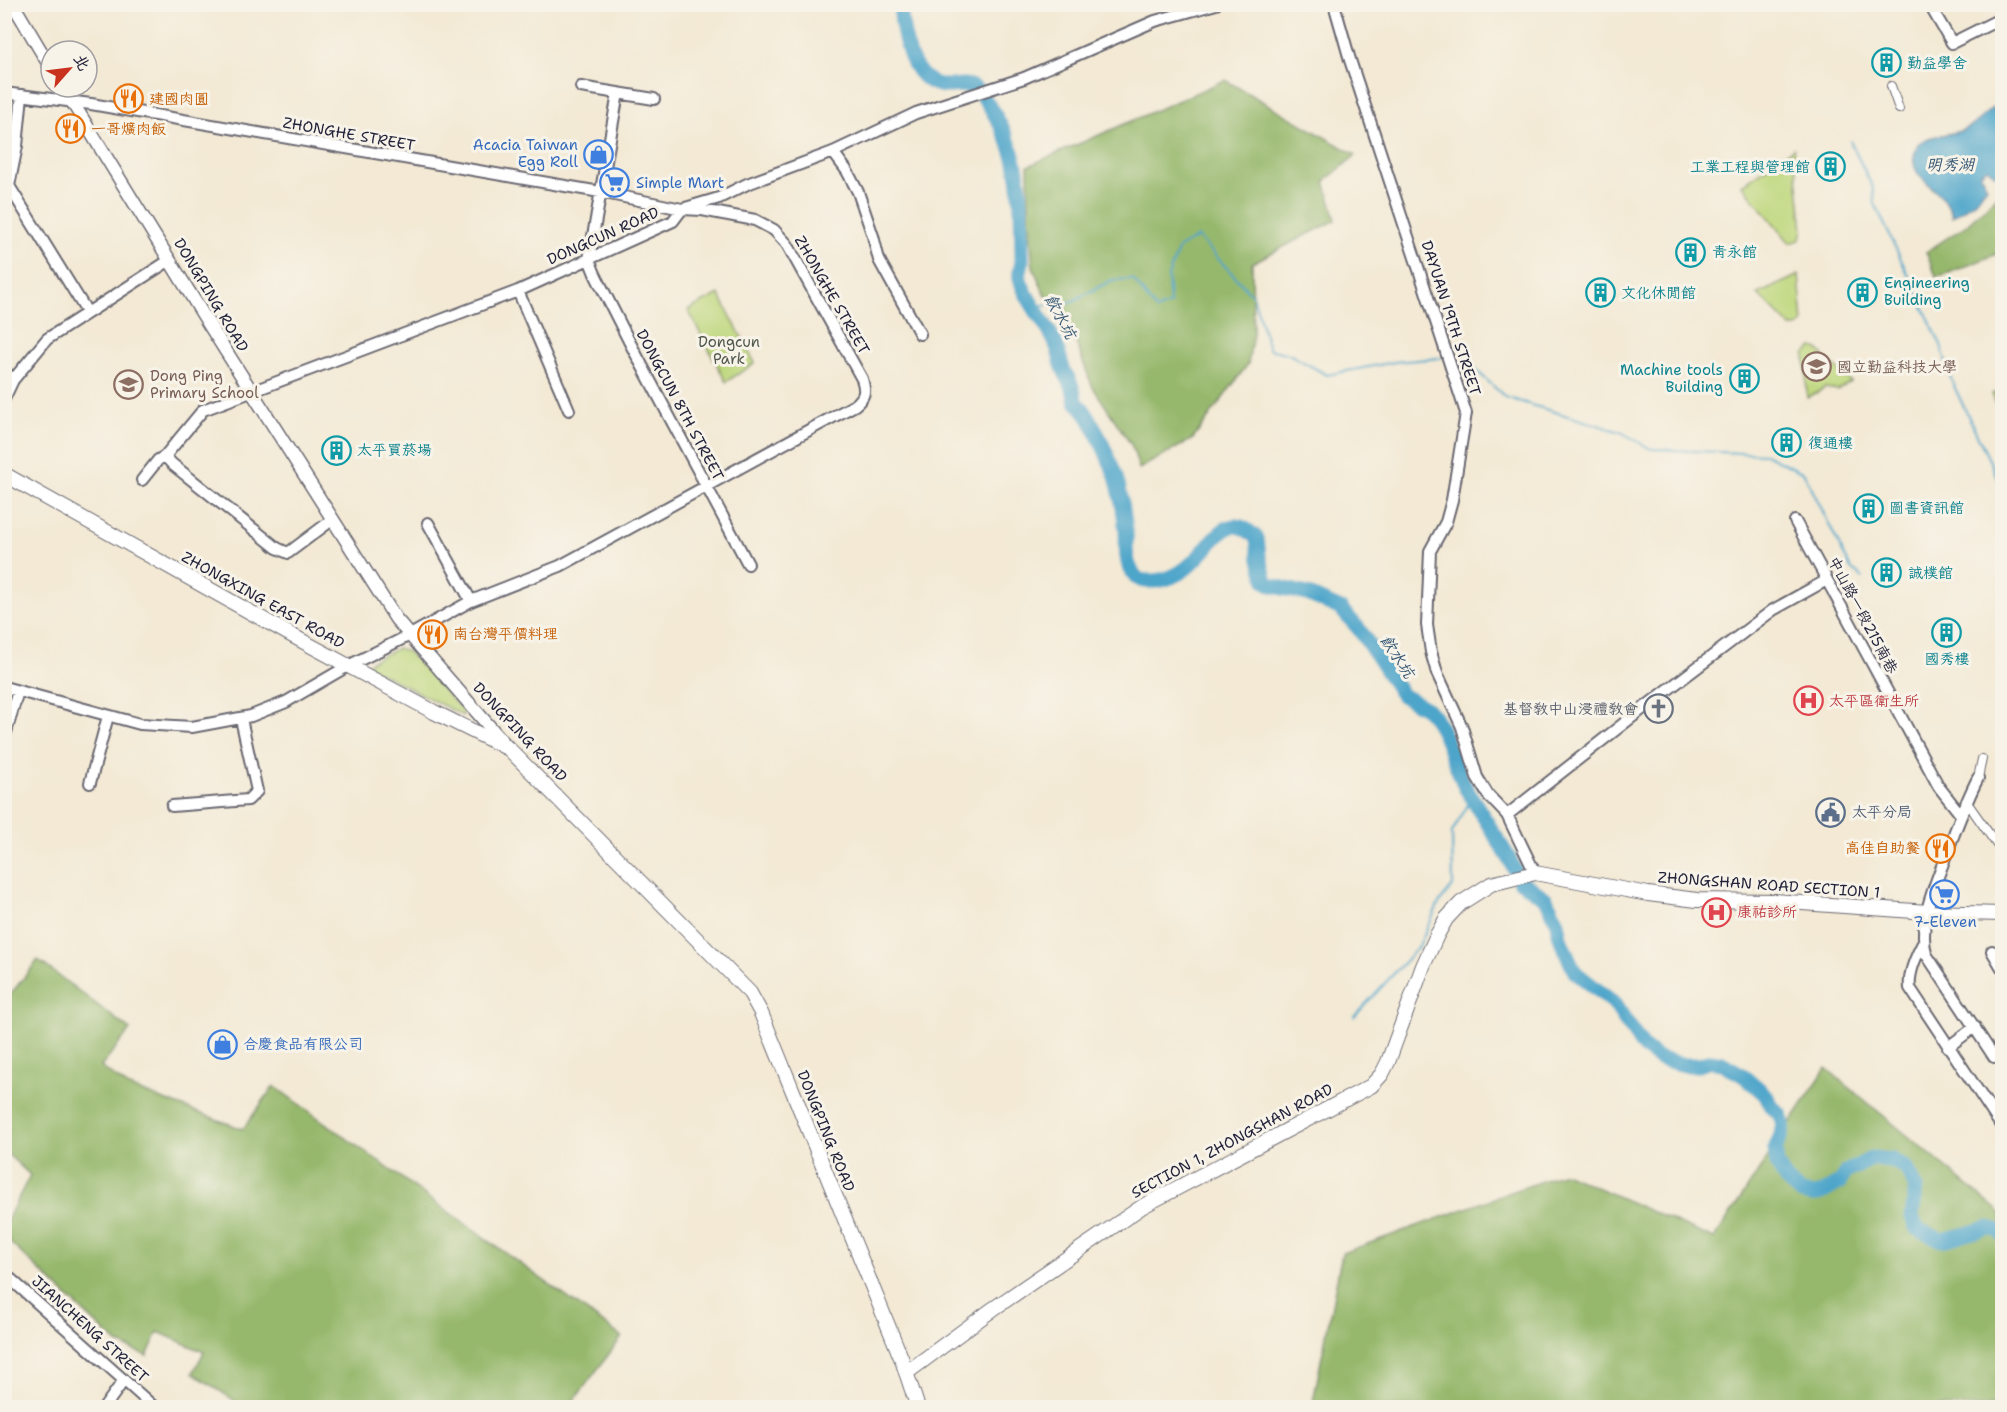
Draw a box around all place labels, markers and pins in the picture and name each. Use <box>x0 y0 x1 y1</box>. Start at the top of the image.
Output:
building icon: 勤益學舍 <box>1870 47 1902 79</box>
place label: 勤益學舍 <box>1907 53 1967 73</box>
restaurant icon: 建國肉圓 <box>112 83 144 115</box>
place label: 建國肉圓 <box>149 89 209 109</box>
restaurant icon: 一哥爌肉飯 <box>54 113 86 145</box>
place label: 一哥爌肉飯 <box>91 119 166 139</box>
place label: Acacia Taiwan Egg Roll <box>473 135 578 172</box>
shop icon: Acacia Taiwan Egg Roll <box>583 138 615 170</box>
building icon: 工業工程與管理館 <box>1815 151 1847 183</box>
place label: 工業工程與管理館 <box>1690 157 1810 177</box>
supermarket icon: Simple Mart <box>599 167 631 199</box>
place label: Simple Mart <box>636 173 724 193</box>
building icon: 青永館 <box>1675 236 1707 268</box>
place label: 青永館 <box>1712 242 1757 262</box>
place label: Engineering Building <box>1884 273 1970 310</box>
building icon: Engineering Building <box>1847 276 1879 308</box>
building icon: 文化休閒館 <box>1584 277 1616 309</box>
place label: 文化休閒館 <box>1621 283 1696 303</box>
school or university icon: 國立勤益科技大學 <box>1800 351 1832 383</box>
place label: 國立勤益科技大學 <box>1837 357 1957 377</box>
place label: Machine tools Building <box>1620 360 1723 397</box>
building icon: Machine tools Building <box>1728 363 1760 395</box>
place label: Dong Ping Primary School <box>150 366 259 403</box>
school or university icon: Dong Ping Primary School <box>113 369 145 401</box>
building icon: 復通樓 <box>1771 427 1803 459</box>
place label: 復通樓 <box>1808 433 1853 453</box>
building icon: 太平買菸場 <box>320 434 352 466</box>
place label: 太平買菸場 <box>357 440 432 460</box>
building icon: 圖書資訊館 <box>1852 492 1884 524</box>
place label: 圖書資訊館 <box>1889 498 1964 518</box>
building icon: 誠樸館 <box>1871 557 1903 589</box>
place label: 誠樸館 <box>1908 563 1953 583</box>
building icon: 國秀樓 <box>1931 616 1963 648</box>
restaurant icon: 南台灣平價料理 <box>416 618 448 650</box>
place label: 南台灣平價料理 <box>453 624 558 644</box>
place label: 國秀樓 <box>1924 649 1970 669</box>
hospital icon: 太平區衛生所 <box>1792 685 1824 717</box>
place label: 太平區衛生所 <box>1829 691 1919 711</box>
church icon: 基督教中山浸禮教會 <box>1643 693 1675 725</box>
place label: 基督教中山浸禮教會 <box>1503 699 1638 719</box>
public building icon: 太平分局 <box>1815 796 1847 828</box>
place label: 太平分局 <box>1852 802 1912 822</box>
restaurant icon: 高佳自助餐 <box>1925 832 1957 864</box>
place label: 高佳自助餐 <box>1845 838 1920 858</box>
supermarket icon: 7-Eleven <box>1929 879 1961 911</box>
hospital icon: 康祐診所 <box>1700 896 1732 928</box>
place label: 康祐診所 <box>1737 902 1797 922</box>
place label: 7-Eleven <box>1913 912 1977 932</box>
shop icon: 合慶食品有限公司 <box>206 1028 238 1060</box>
place label: 合慶食品有限公司 <box>243 1034 363 1054</box>

